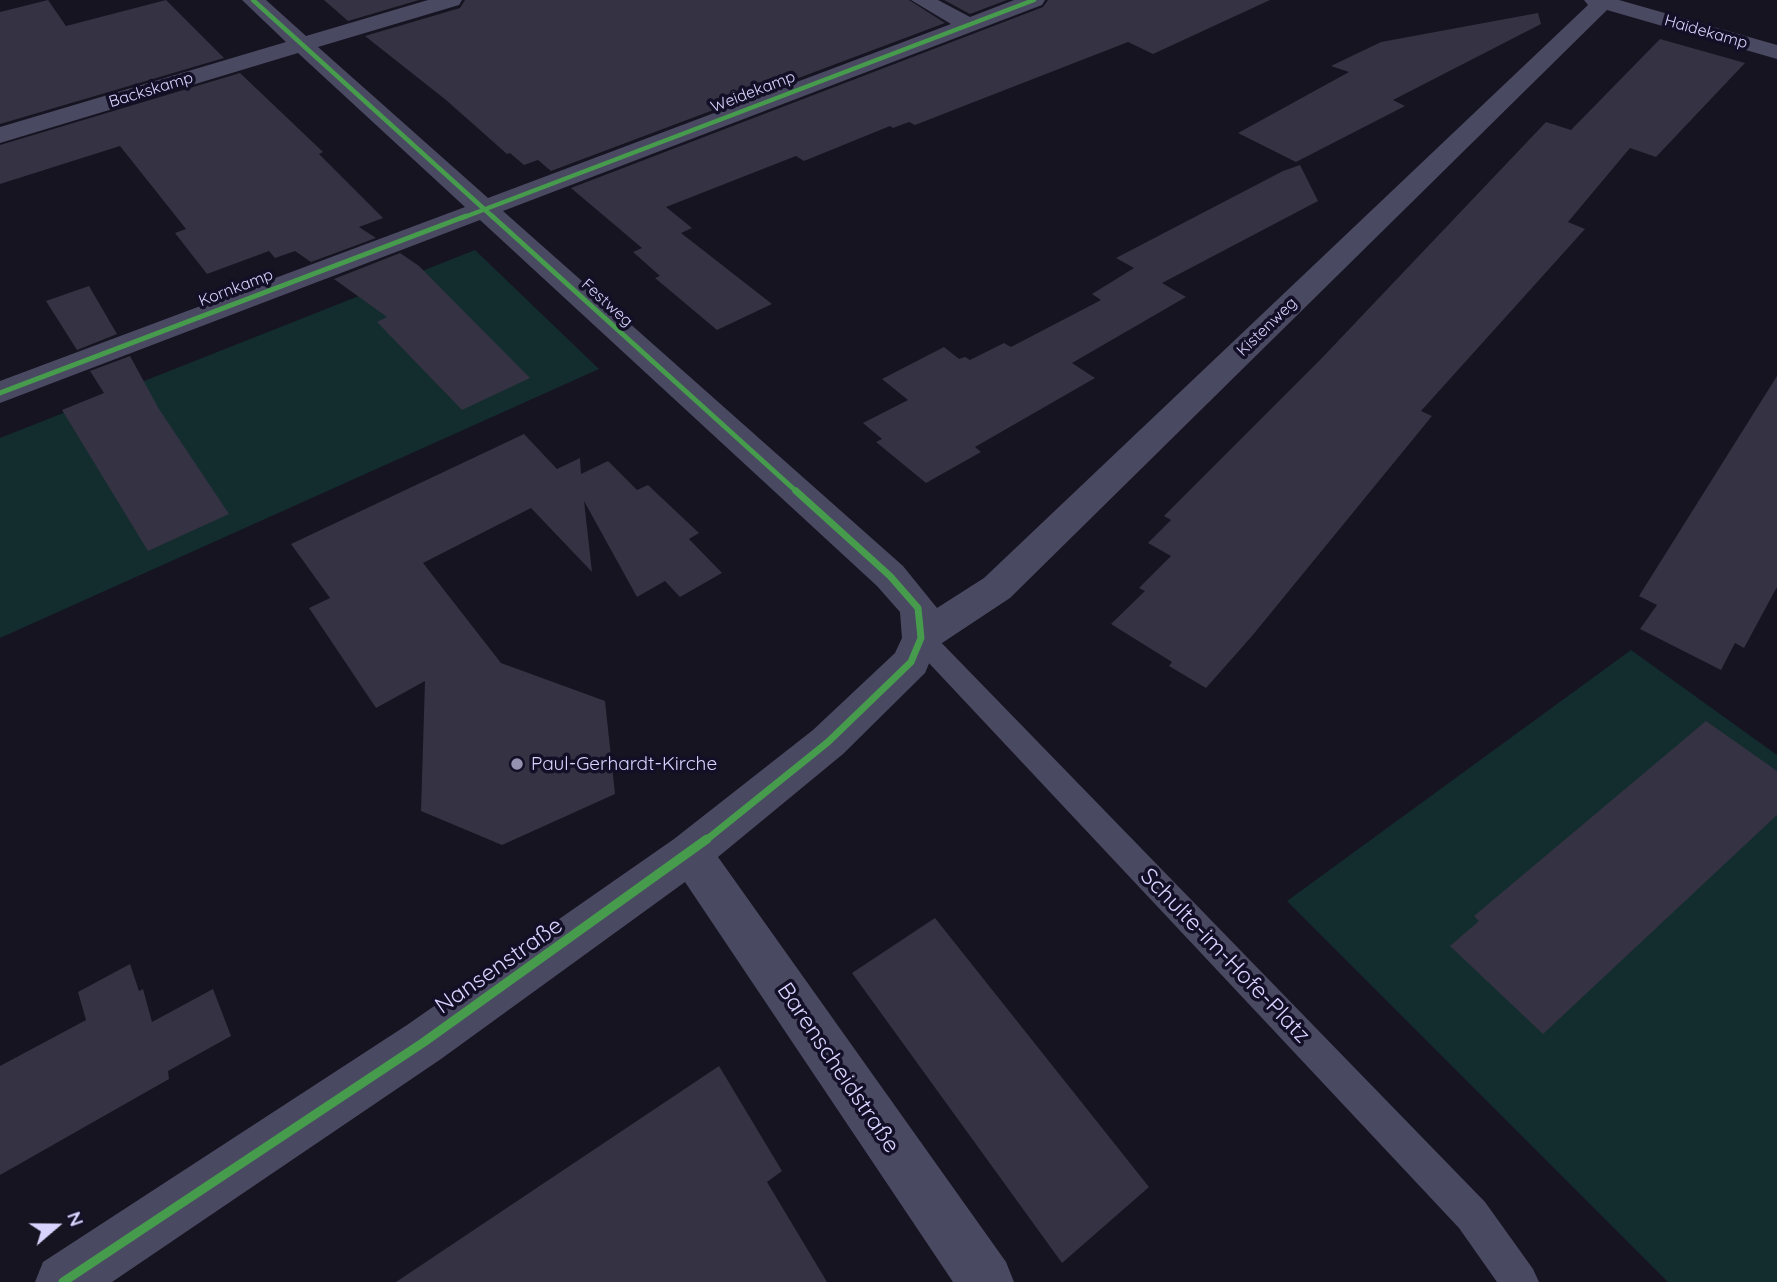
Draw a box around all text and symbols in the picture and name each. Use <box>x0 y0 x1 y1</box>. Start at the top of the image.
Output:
street label: Haidekamp <box>1662 11 1750 53</box>
street label: Weidekamp <box>708 67 798 117</box>
street label: Backskamp <box>107 68 195 112</box>
street label: Kornkamp <box>196 265 276 311</box>
street label: Festweg <box>577 275 637 331</box>
street label: Kistenweg <box>1233 294 1301 360</box>
place label: Paul-Gerhardt-Kirche <box>531 753 717 775</box>
marker: Paul-Gerhardt-Kirche <box>509 756 525 772</box>
street label: Schulte-im-Hofe-Platz <box>1134 863 1316 1049</box>
street label: Nansenstraße <box>430 912 568 1020</box>
street label: Barenscheidstraße <box>771 978 905 1158</box>
north arrow <box>21 1191 91 1261</box>
text: N <box>62 1208 89 1229</box>

